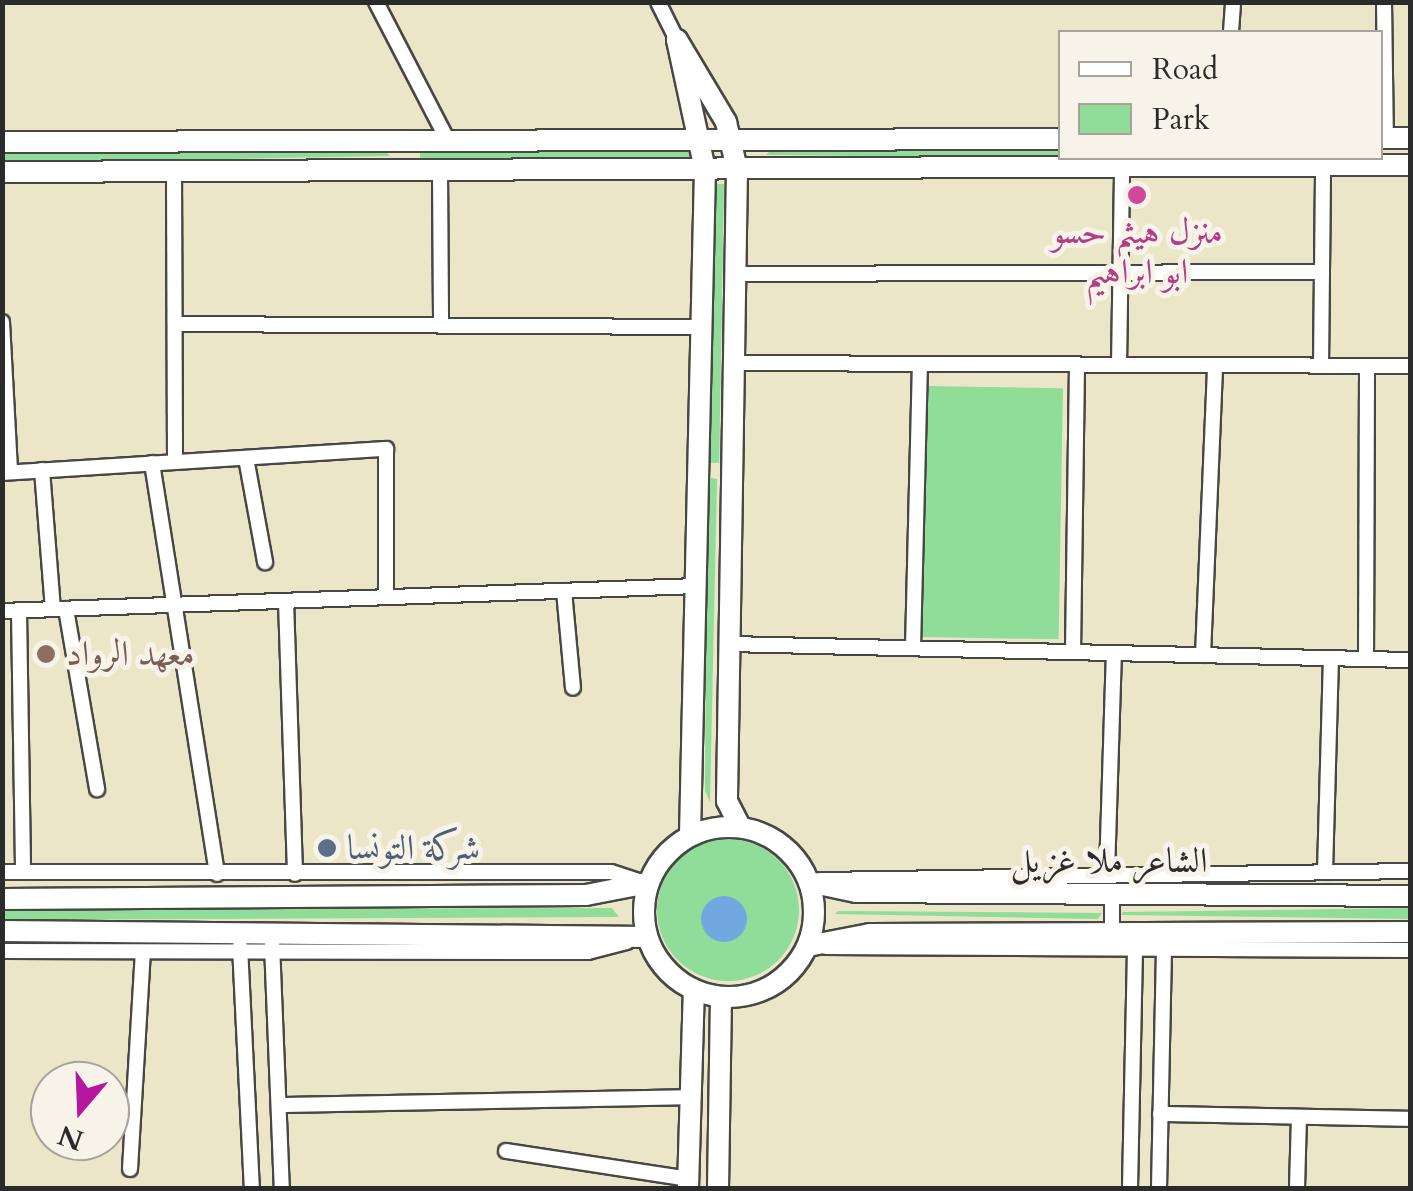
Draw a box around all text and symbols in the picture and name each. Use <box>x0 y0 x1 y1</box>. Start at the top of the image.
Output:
legend <box>1058 30 1383 160</box>
text: Road <box>1152 49 1218 90</box>
text: Park <box>1152 99 1210 140</box>
marker: منزل هيثم حسو ابو ابراهيم <box>1126 184 1148 206</box>
place label: منزل هيثم حسو ابو ابراهيم <box>1051 211 1223 293</box>
place label: معهد الرواد <box>66 633 195 675</box>
marker: معهد الرواد <box>35 643 57 665</box>
place label: شركة التونسا <box>347 827 480 869</box>
marker: شركة التونسا <box>316 837 338 859</box>
street label: الشاعر ملا غزيل <box>1011 840 1207 882</box>
north arrow <box>30 1061 130 1161</box>
text: N <box>53 1116 89 1159</box>

